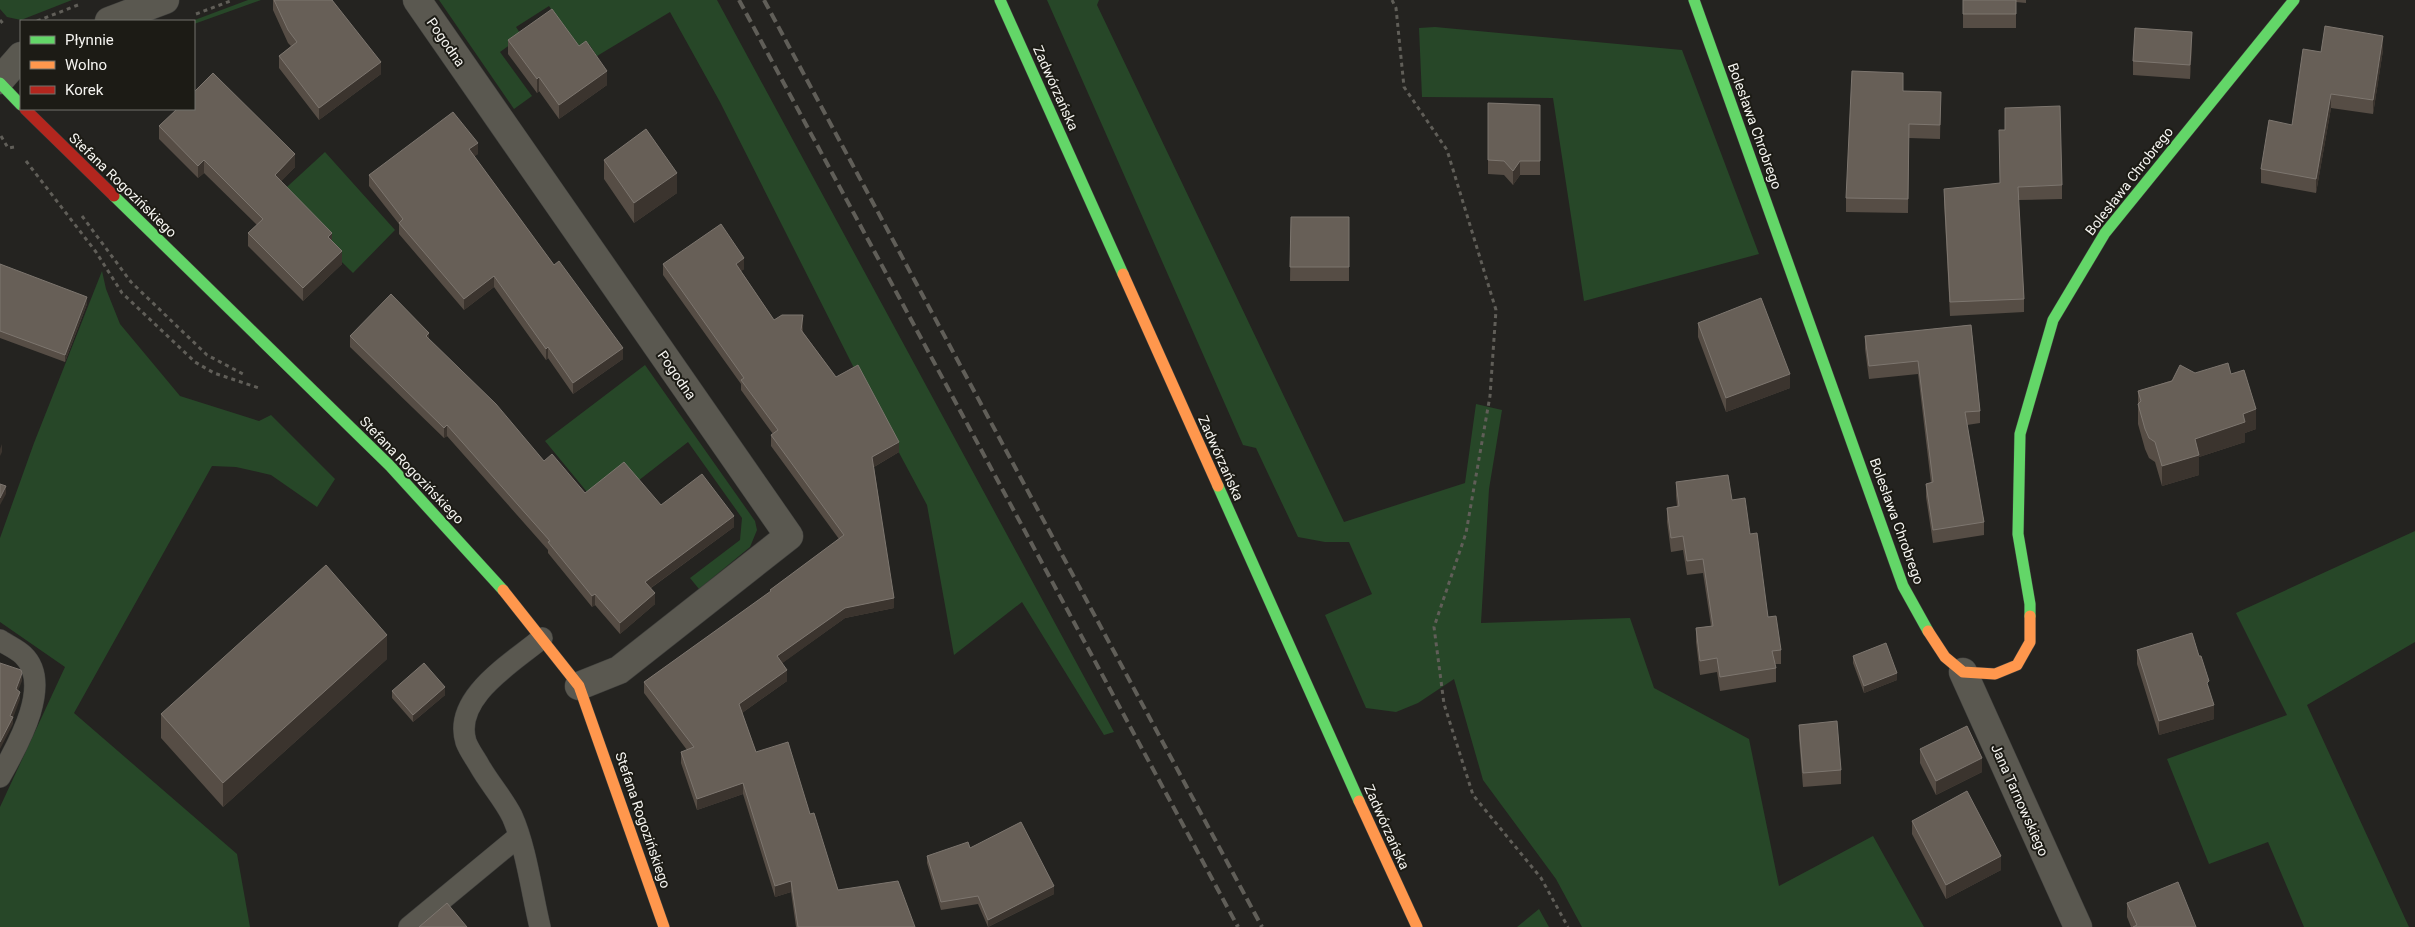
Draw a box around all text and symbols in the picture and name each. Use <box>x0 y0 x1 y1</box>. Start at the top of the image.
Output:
street label: Pogodna <box>423 15 469 69</box>
legend <box>20 20 195 110</box>
text: Płynnie <box>65 31 114 49</box>
street label: Zadwórzańska <box>1030 43 1082 133</box>
text: Wolno <box>65 56 107 74</box>
street label: Bolesława Chrobrego <box>1725 61 1785 191</box>
text: Korek <box>65 81 104 99</box>
street label: Bolesława Chrobrego <box>2082 124 2176 238</box>
street label: Stefana Rogozińskiego <box>66 130 180 240</box>
street label: Pogodna <box>654 348 700 402</box>
street label: Stefana Rogozińskiego <box>357 413 467 527</box>
street label: Zadwórzańska <box>1195 413 1247 503</box>
street label: Bolesława Chrobrego <box>1867 456 1927 586</box>
street label: Jana Tarnowskiego <box>1988 741 2052 859</box>
street label: Stefana Rogozińskiego <box>612 750 674 890</box>
street label: Zadwórzańska <box>1361 782 1413 872</box>

